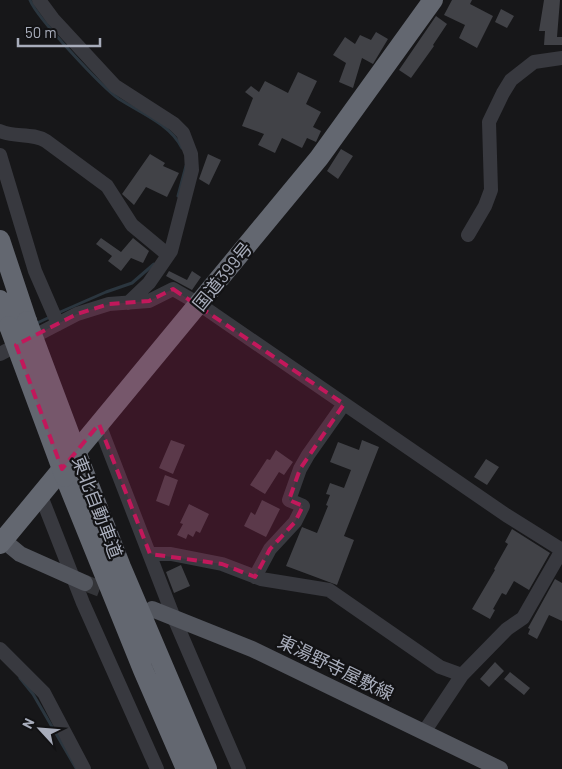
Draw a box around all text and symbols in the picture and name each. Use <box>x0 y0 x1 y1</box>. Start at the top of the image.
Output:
scale bar <box>18 15 100 47</box>
text: 50 m <box>25 23 57 41</box>
street label: 国道399号 <box>188 237 256 315</box>
street label: 東北自動車道 <box>68 453 128 561</box>
street label: 東湯野寺屋敷線 <box>275 629 397 705</box>
north arrow <box>15 704 65 754</box>
text: N <box>18 715 38 731</box>

